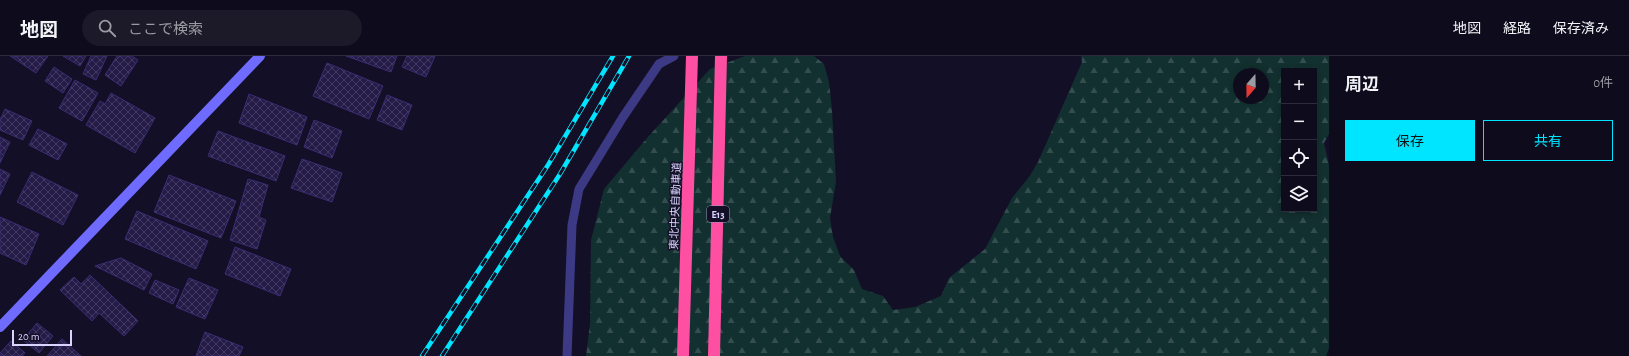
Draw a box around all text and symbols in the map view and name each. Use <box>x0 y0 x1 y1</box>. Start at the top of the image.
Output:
search box <box>82 10 362 46</box>
icon: search <box>96 17 118 39</box>
text: 地図 <box>20 21 58 40</box>
text: ここで検索 <box>128 22 203 37</box>
text: 地図 <box>1453 22 1481 36</box>
text: 経路 <box>1503 22 1531 36</box>
text: 保存済み <box>1553 22 1609 36</box>
north arrow <box>1233 68 1269 104</box>
map controls <box>1281 68 1317 212</box>
button: + <box>1281 68 1317 104</box>
text: 周辺 <box>1345 76 1379 93</box>
text: 0件 <box>1593 77 1613 90</box>
button: − <box>1281 104 1317 140</box>
button: 保存 <box>1345 120 1475 161</box>
button: 共有 <box>1483 120 1613 161</box>
button: locate <box>1281 140 1317 176</box>
street label: 東北中央自動車道 <box>667 162 683 250</box>
button: layers <box>1281 176 1317 212</box>
road number: E13 <box>707 206 729 222</box>
scale bar <box>12 328 72 347</box>
text: 20 m <box>18 331 39 342</box>

